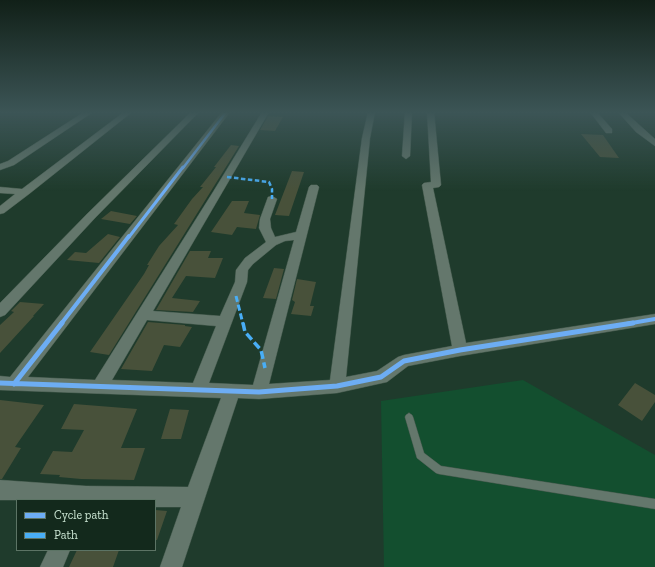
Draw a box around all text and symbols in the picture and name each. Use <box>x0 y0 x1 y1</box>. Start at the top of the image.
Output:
legend <box>16 499 156 551</box>
text: Cycle path <box>54 508 108 522</box>
text: Path <box>54 528 78 542</box>

